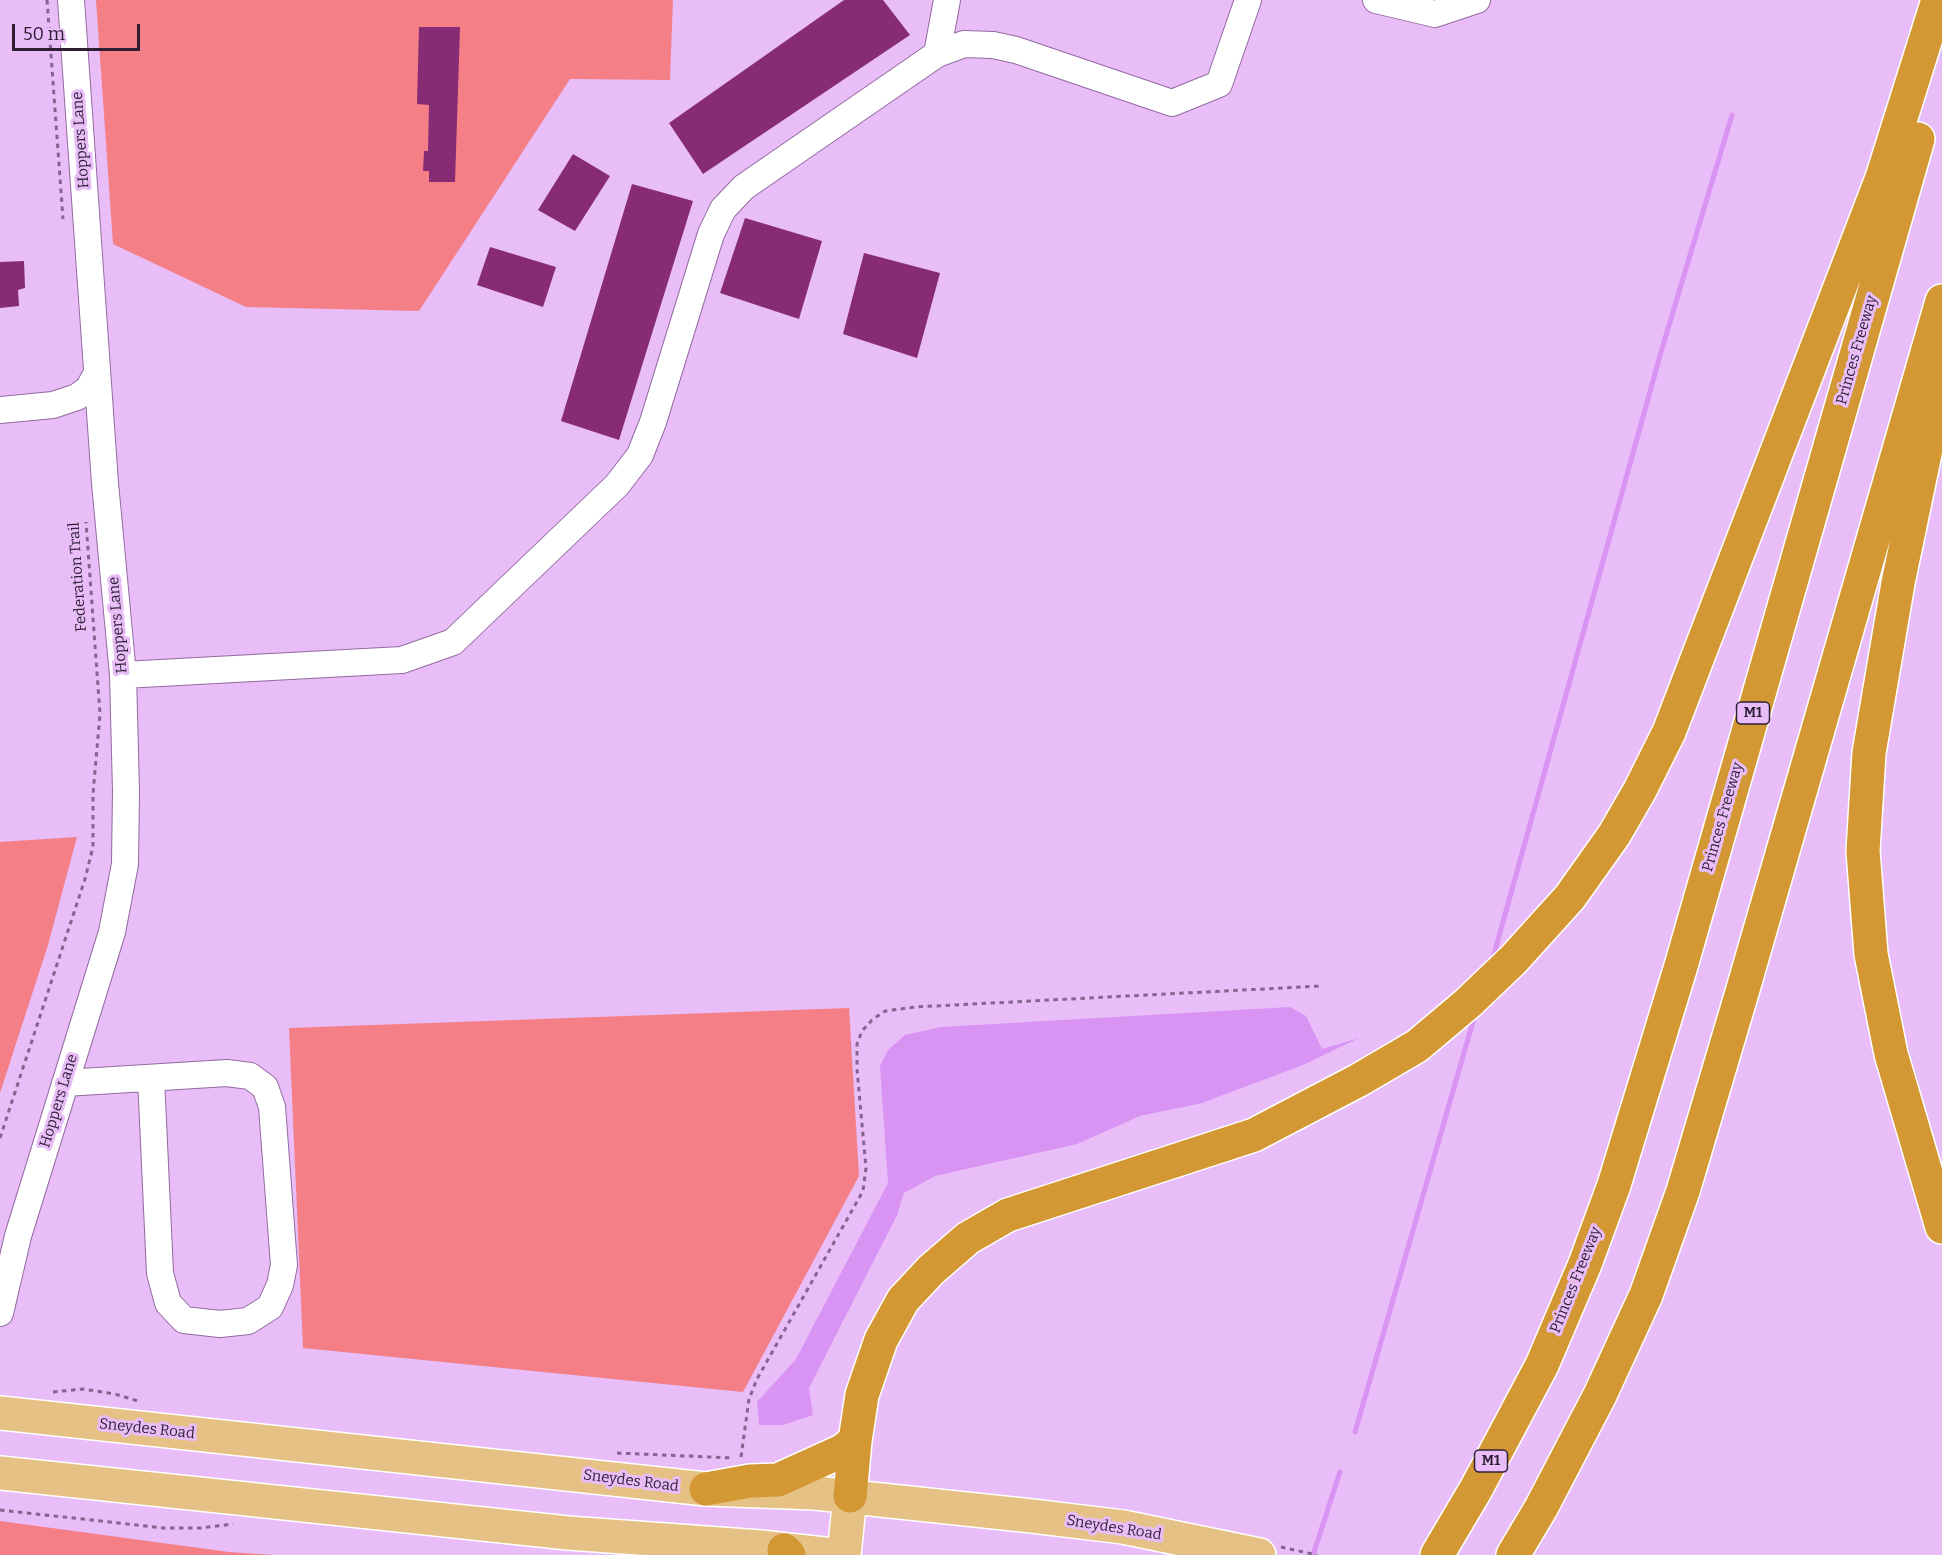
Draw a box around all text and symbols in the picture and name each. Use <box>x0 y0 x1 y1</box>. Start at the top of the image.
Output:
scale bar <box>15 12 142 50</box>
text: 50 m <box>23 23 65 45</box>
street label: Hoppers Lane <box>69 91 93 189</box>
street label: Princes Freeway <box>1833 293 1881 407</box>
street label: Federation Trail <box>65 522 91 632</box>
street label: Hoppers Lane <box>105 576 131 674</box>
road number: M1 <box>1736 702 1770 724</box>
street label: Princes Freeway <box>1699 760 1747 874</box>
street label: Hoppers Lane <box>36 1052 82 1150</box>
street label: Princes Freeway <box>1546 1224 1606 1336</box>
street label: Sneydes Road <box>98 1415 196 1443</box>
road number: M1 <box>1474 1450 1508 1472</box>
street label: Sneydes Road <box>582 1466 680 1496</box>
street label: Sneydes Road <box>1065 1512 1163 1544</box>

